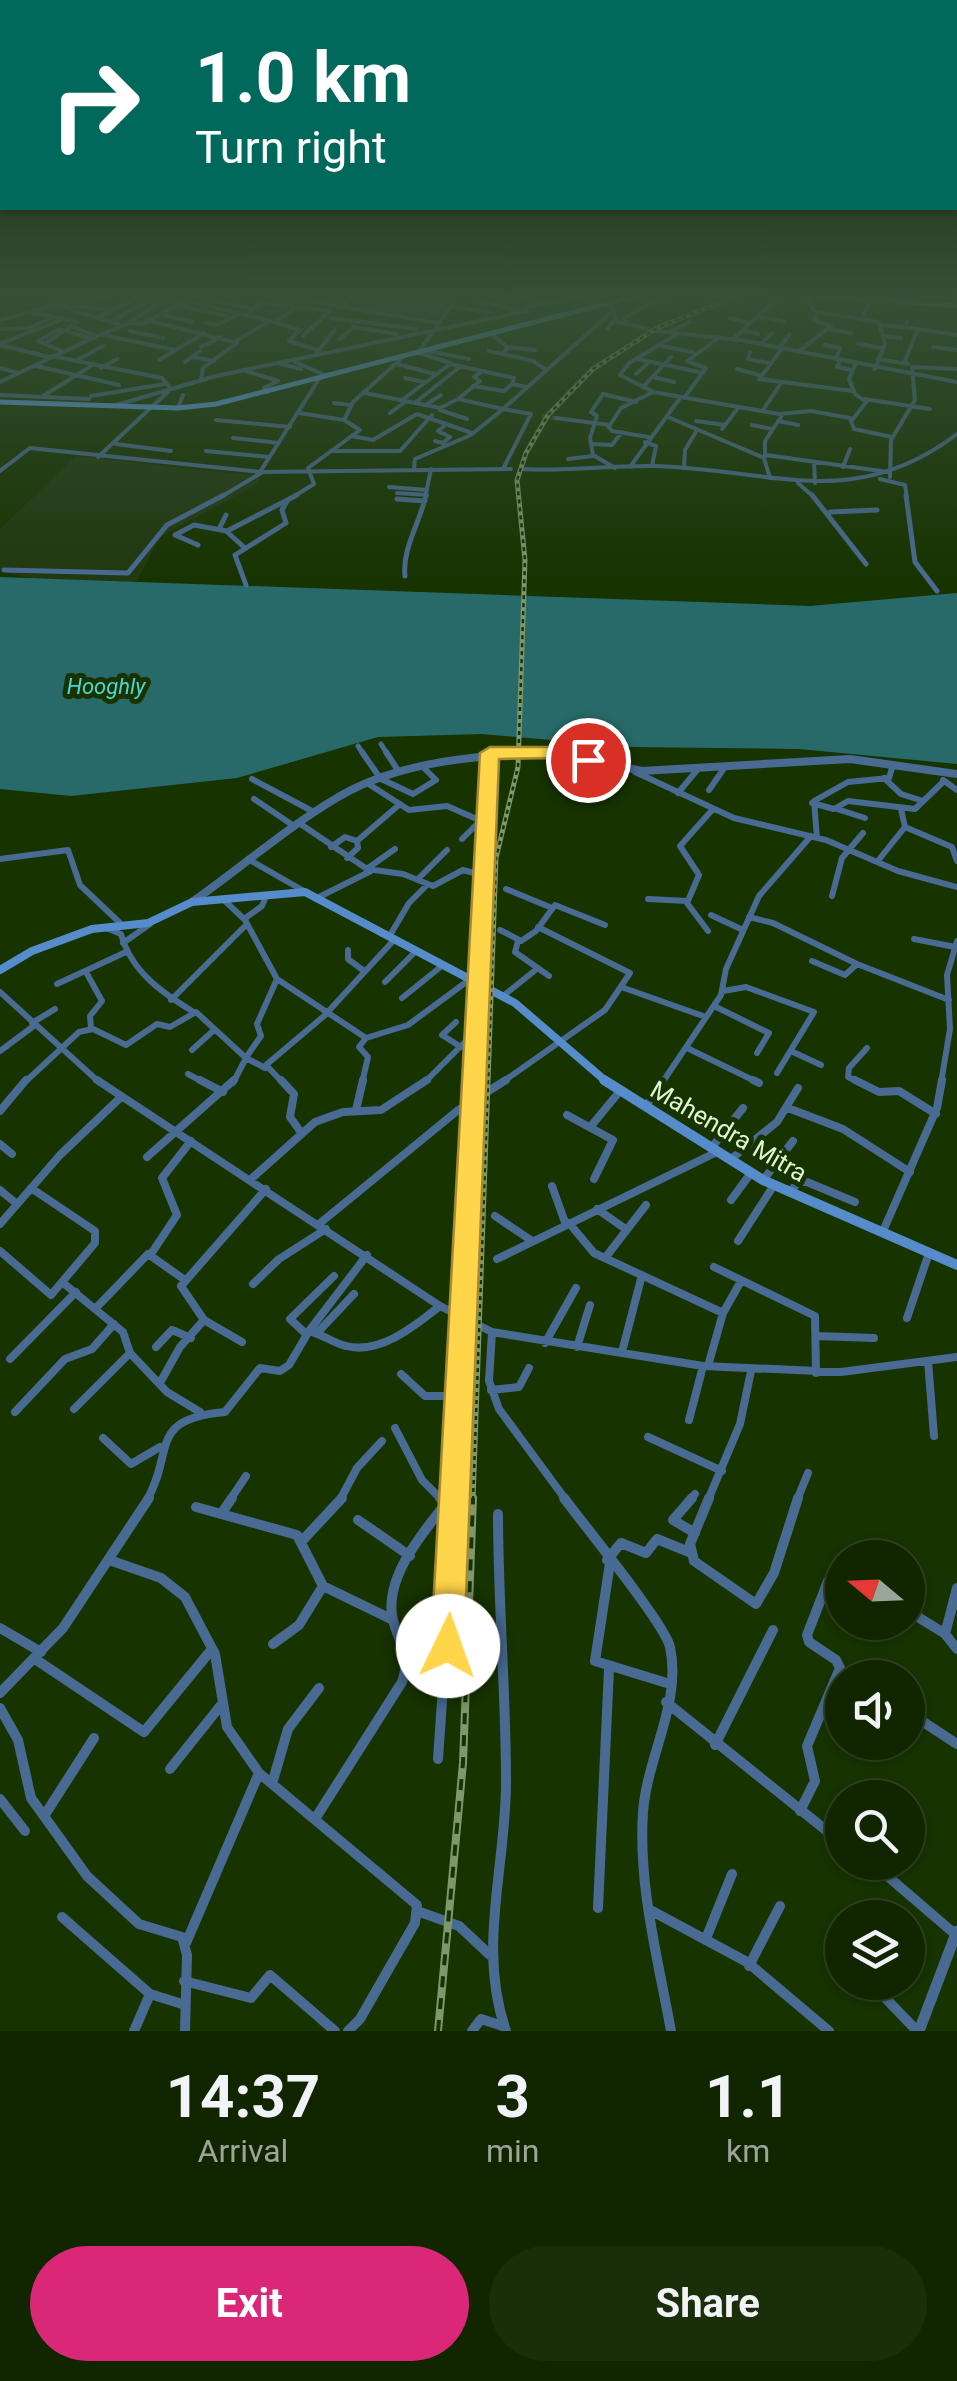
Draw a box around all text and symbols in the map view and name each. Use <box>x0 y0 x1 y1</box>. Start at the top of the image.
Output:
text: 1.0 km <box>195 37 411 119</box>
icon: right <box>30 40 160 170</box>
text: Turn right <box>195 121 387 174</box>
water label: Hooghly <box>67 674 146 699</box>
pin <box>546 718 631 803</box>
icon: arrive <box>561 733 616 788</box>
street label: Mahendra Mitra <box>645 1075 812 1188</box>
north arrow <box>825 1540 925 1640</box>
map controls <box>825 1540 925 2000</box>
position arrow <box>396 1594 500 1698</box>
button: sound <box>825 1660 925 1760</box>
button: search <box>825 1780 925 1880</box>
button: layers <box>825 1900 925 2000</box>
text: 14:37 <box>166 2061 320 2132</box>
text: 3 <box>495 2061 530 2132</box>
text: 1.1 <box>705 2061 791 2132</box>
text: Arrival <box>198 2132 288 2170</box>
text: min <box>486 2132 539 2170</box>
text: km <box>726 2132 770 2170</box>
button: Exit <box>30 2246 469 2361</box>
button: Share <box>489 2246 927 2361</box>

